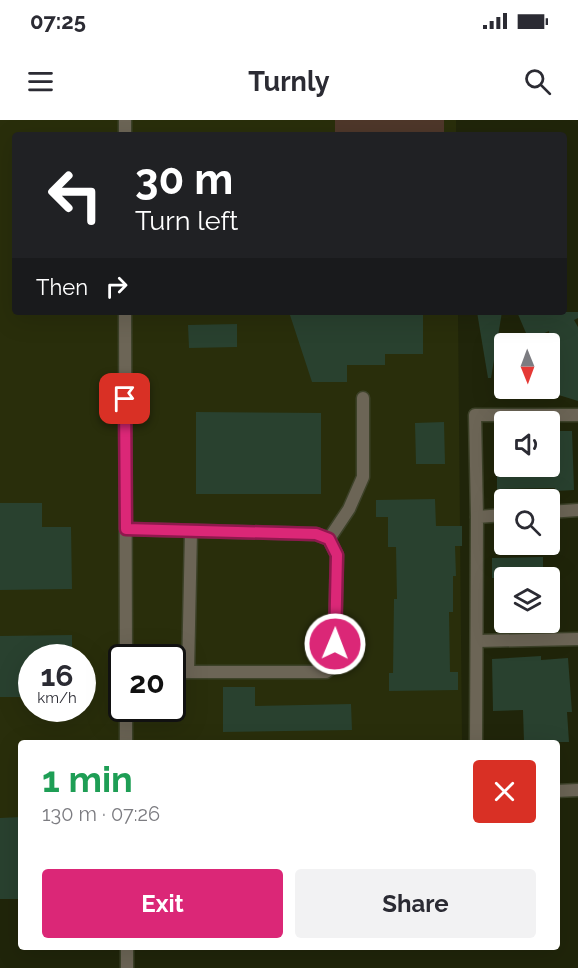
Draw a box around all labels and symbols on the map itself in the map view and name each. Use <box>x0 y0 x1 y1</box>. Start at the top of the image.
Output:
north arrow <box>494 333 560 399</box>
pin <box>99 373 150 424</box>
position arrow <box>303 612 367 676</box>
speed limit sign: 20 <box>108 644 186 722</box>

